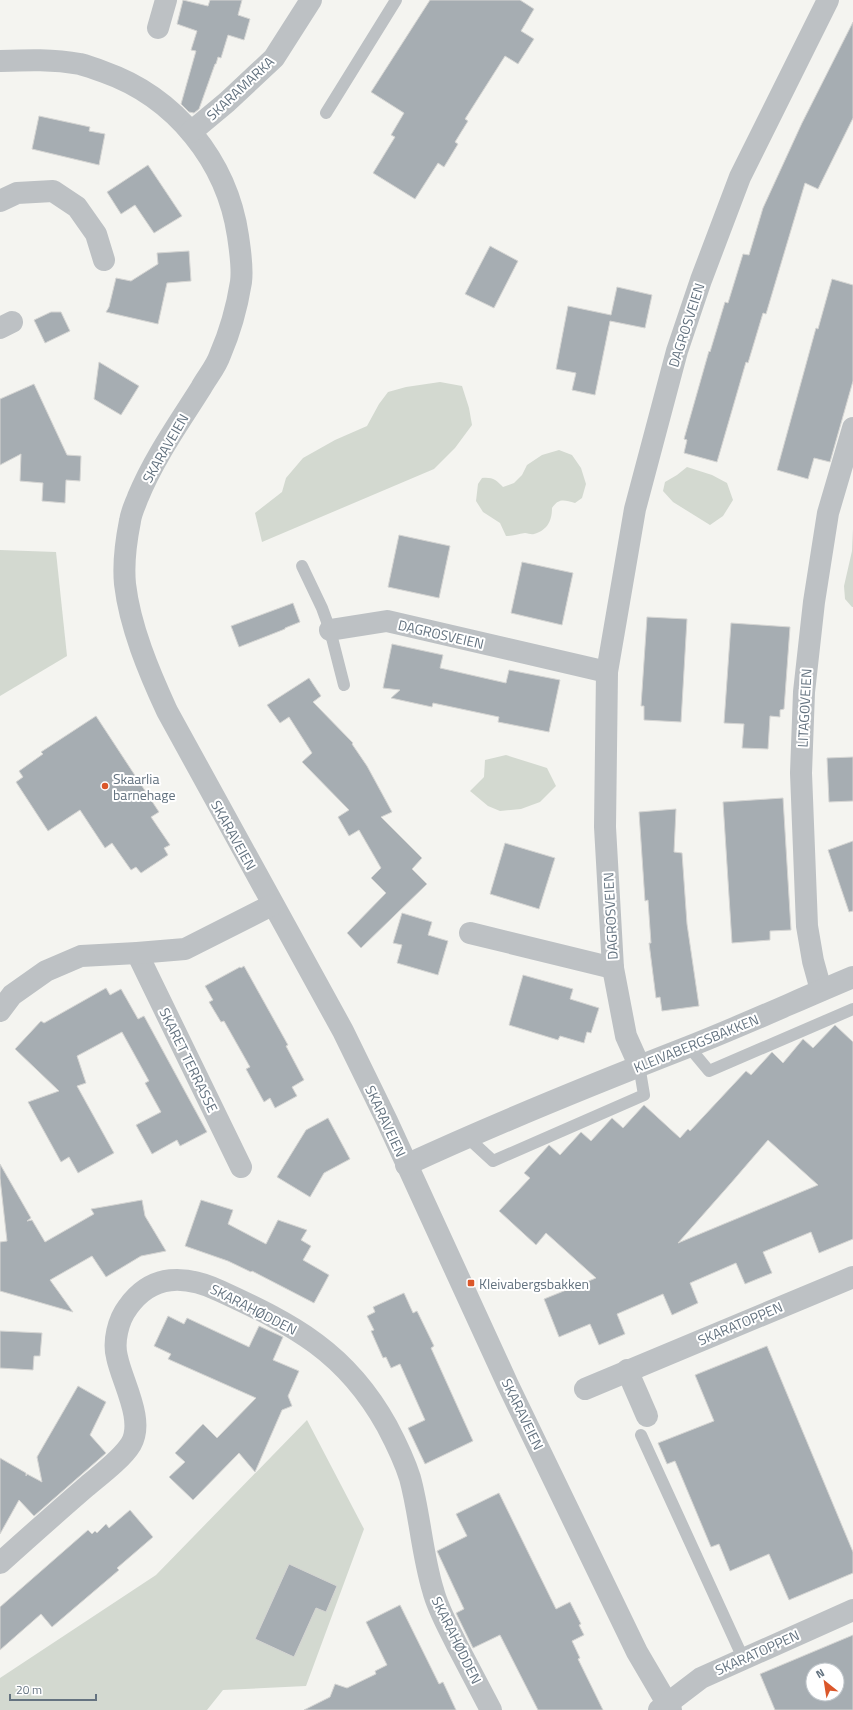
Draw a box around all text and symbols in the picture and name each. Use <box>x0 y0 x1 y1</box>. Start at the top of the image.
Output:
street label: SKARAMARKA <box>201 51 279 125</box>
street label: DAGROSVEIEN <box>662 280 710 370</box>
street label: SKARAVEIEN <box>137 409 193 487</box>
street label: DAGROSVEIEN <box>396 614 486 654</box>
street label: LITAGOVEIEN <box>791 668 817 748</box>
place label: Skaarlia barnehage <box>113 768 176 805</box>
marker: Skaarlia barnehage <box>100 781 110 791</box>
street label: SKARAVEIEN <box>206 796 262 874</box>
street label: DAGROSVEIEN <box>597 872 623 960</box>
street label: SKARET TERRASSE <box>155 1004 224 1116</box>
street label: KLEIVABERGSBAKKEN <box>630 1008 762 1078</box>
street label: SKARAVEIEN <box>360 1082 412 1160</box>
place label: Kleivabergsbakken <box>479 1273 589 1294</box>
street label: SKARAHØDDEN <box>207 1278 301 1340</box>
marker: Kleivabergsbakken <box>466 1278 476 1288</box>
street label: SKARATOPPEN <box>694 1296 786 1350</box>
street label: SKARAVEIEN <box>497 1375 549 1453</box>
street label: SKARAHØDDEN <box>427 1593 487 1687</box>
street label: SKARATOPPEN <box>712 1624 802 1680</box>
north arrow <box>805 1662 845 1702</box>
text: N <box>813 1665 827 1682</box>
scale bar <box>10 1676 96 1702</box>
text: 20 m <box>16 1680 42 1699</box>

